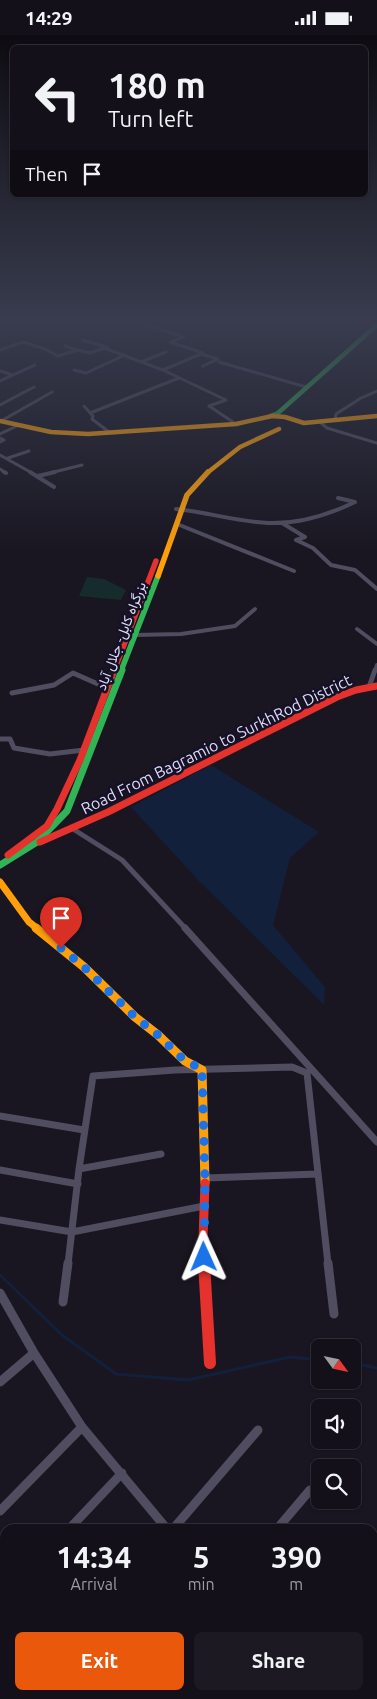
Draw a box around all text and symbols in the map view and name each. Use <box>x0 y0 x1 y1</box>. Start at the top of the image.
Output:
text: 14:29 <box>25 7 73 29</box>
icon: left <box>25 65 90 130</box>
text: 180 m <box>108 65 206 105</box>
text: Turn left <box>108 106 193 131</box>
icon: arrive <box>78 160 106 188</box>
text: Then <box>25 163 68 185</box>
street label: بزرگراه کابل- جلال آباد <box>93 580 151 693</box>
street label: Road From Bagramio to SurkhRod District <box>78 670 355 818</box>
pin <box>40 897 82 948</box>
icon: arrive <box>47 904 75 932</box>
position arrow <box>177 1230 229 1282</box>
north arrow <box>311 1339 361 1389</box>
map controls <box>311 1339 361 1509</box>
button: sound <box>311 1399 361 1449</box>
button: search <box>311 1459 361 1509</box>
text: 14:34 <box>56 1540 131 1574</box>
text: 5 <box>193 1540 210 1574</box>
text: 390 <box>271 1540 322 1574</box>
text: Arrival <box>71 1575 117 1593</box>
text: min <box>188 1575 215 1593</box>
text: m <box>289 1575 303 1593</box>
button: Exit <box>15 1632 184 1690</box>
button: Share <box>194 1632 363 1690</box>

